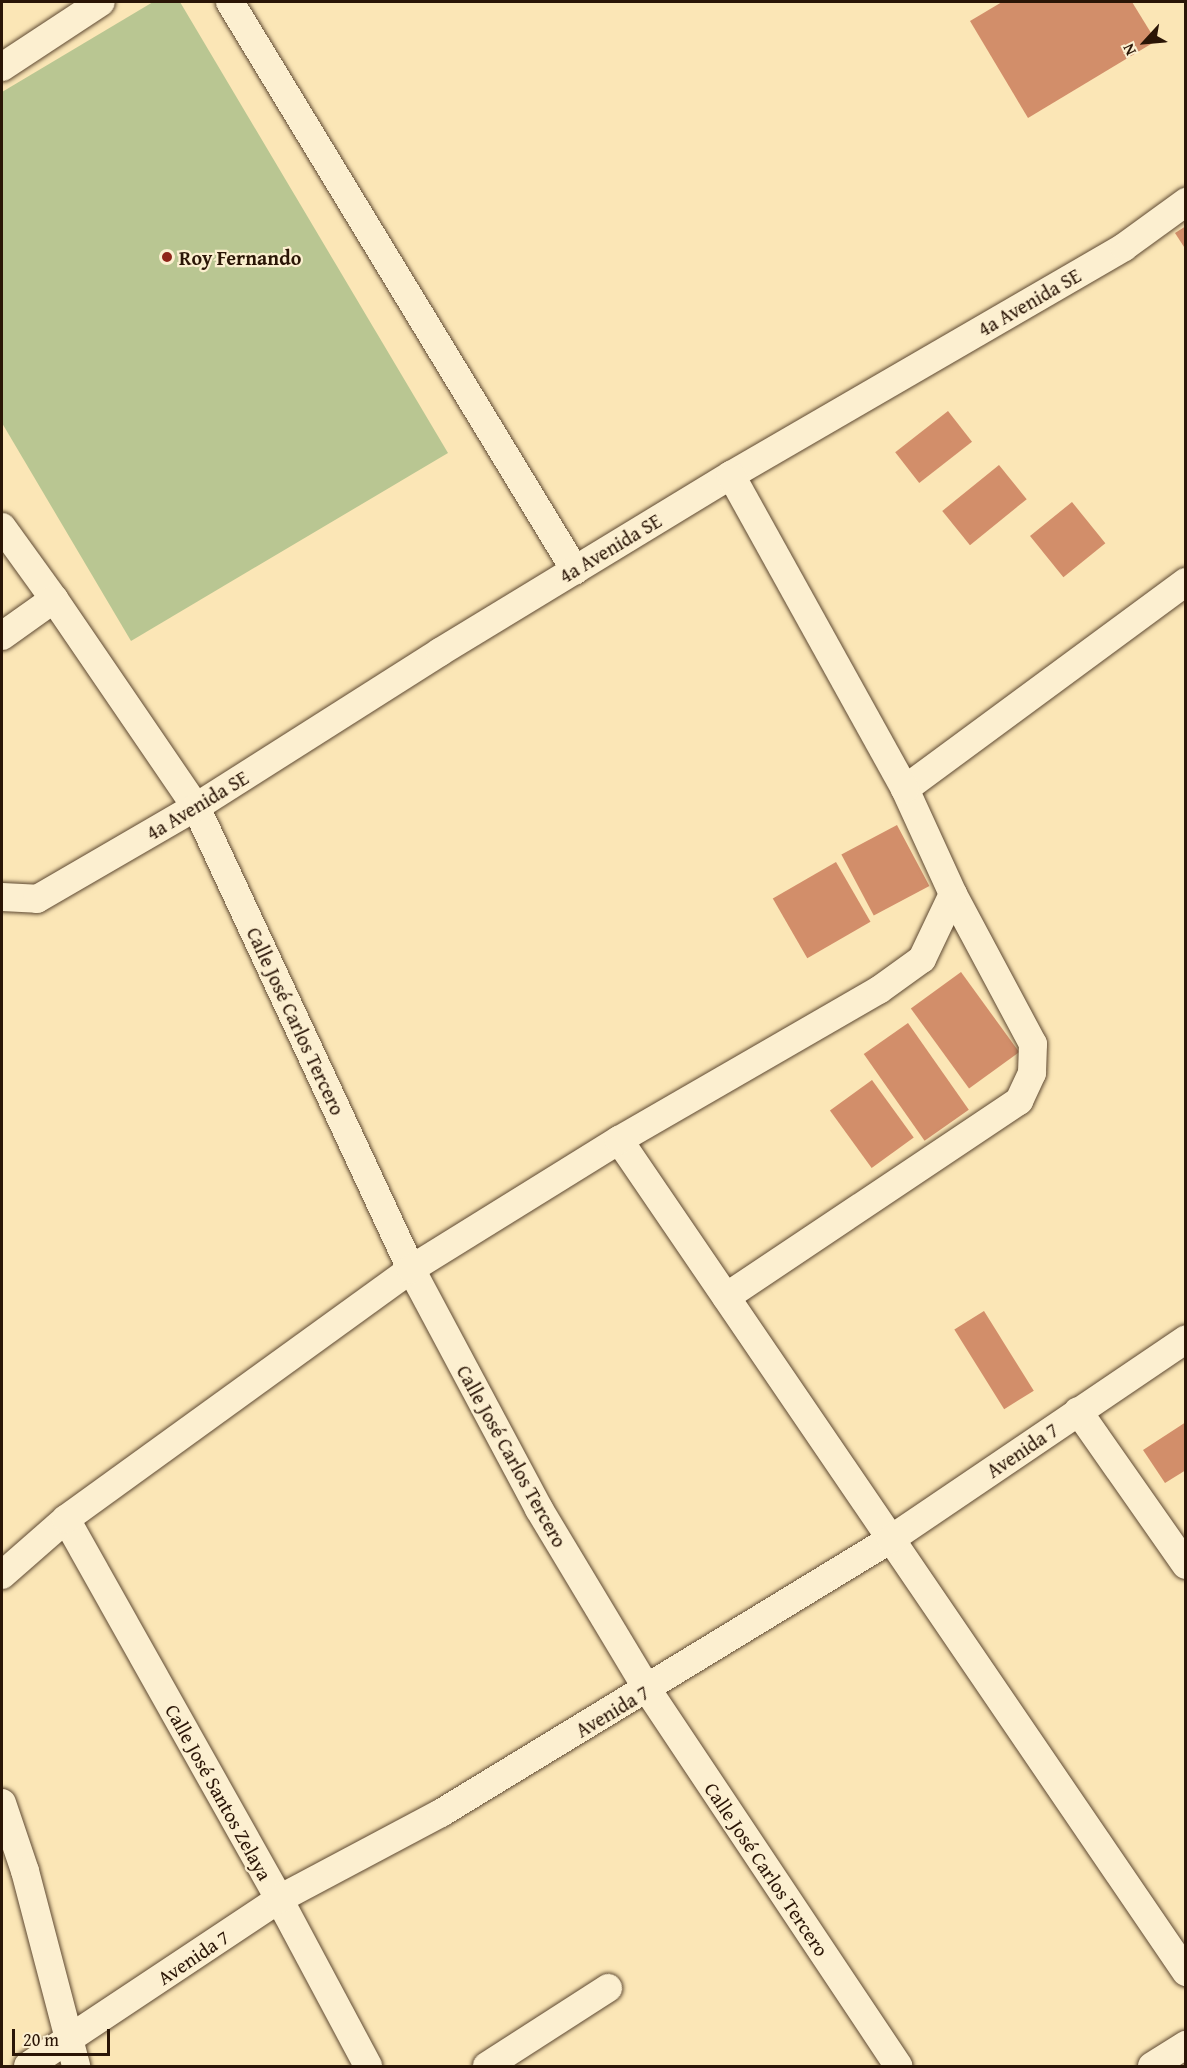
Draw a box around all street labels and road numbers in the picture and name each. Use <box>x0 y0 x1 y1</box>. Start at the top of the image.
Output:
street label: 4a Avenida SE <box>973 263 1085 341</box>
street label: 4a Avenida SE <box>555 508 665 588</box>
street label: 4a Avenida SE <box>142 765 252 845</box>
street label: Calle José Carlos Tercero <box>242 923 350 1119</box>
street label: Calle José Carlos Tercero <box>452 1361 572 1551</box>
street label: Avenida 7 <box>982 1417 1062 1483</box>
street label: Avenida 7 <box>571 1680 653 1742</box>
street label: Calle José Santos Zelaya <box>161 1700 277 1884</box>
street label: Calle José Carlos Tercero <box>700 1778 834 1960</box>
street label: Avenida 7 <box>153 1924 233 1990</box>

